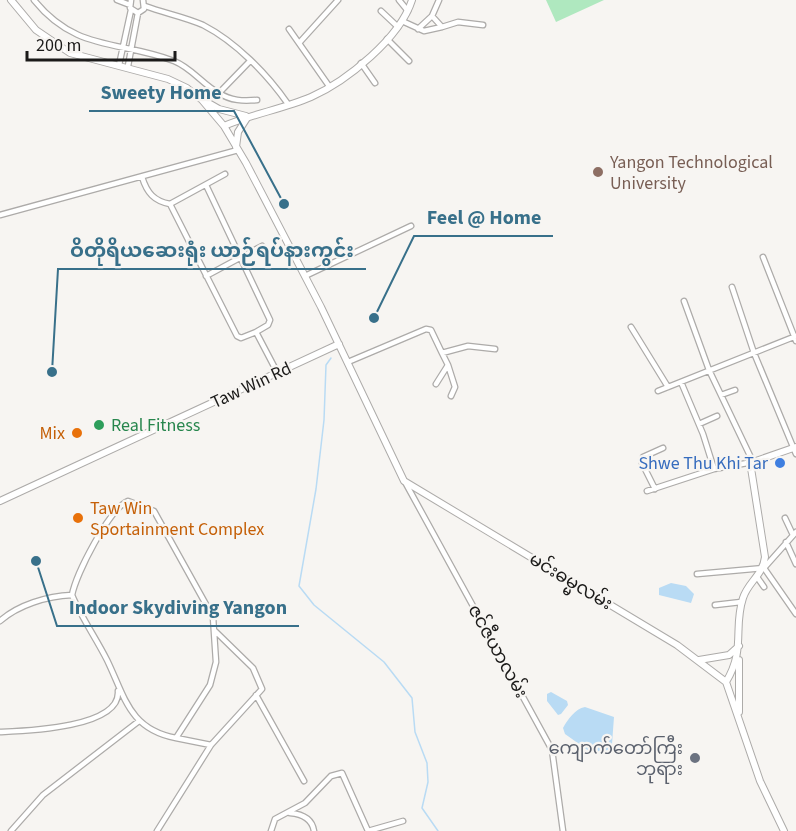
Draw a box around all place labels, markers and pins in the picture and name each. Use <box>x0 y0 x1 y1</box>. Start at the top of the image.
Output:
callout: Sweety Home <box>89 73 234 111</box>
place label: Yangon Technological University <box>609 150 773 196</box>
marker: Yangon Technological University <box>591 165 605 179</box>
callout: Feel @ Home <box>414 198 553 236</box>
callout: ဝိတိုရိယဆေးရုံး ယာဉ်ရပ်နားကွင်း <box>58 231 366 269</box>
place label: Real Fitness <box>111 413 200 438</box>
marker: Real Fitness <box>92 418 106 432</box>
place label: Mix <box>39 421 65 446</box>
marker: Mix <box>70 426 84 440</box>
place label: Shwe Thu Khi Tar <box>638 451 769 476</box>
marker: Shwe Thu Khi Tar <box>773 456 787 470</box>
place label: Taw Win Sportainment Complex <box>90 496 264 542</box>
marker: Taw Win Sportainment Complex <box>71 511 85 525</box>
callout: Indoor Skydiving Yangon <box>57 588 299 626</box>
place label: ကျောက်တော်ကြီး ဘုရား <box>548 734 683 784</box>
marker: ကျောက်တော်ကြီး ဘုရား <box>688 751 702 765</box>

